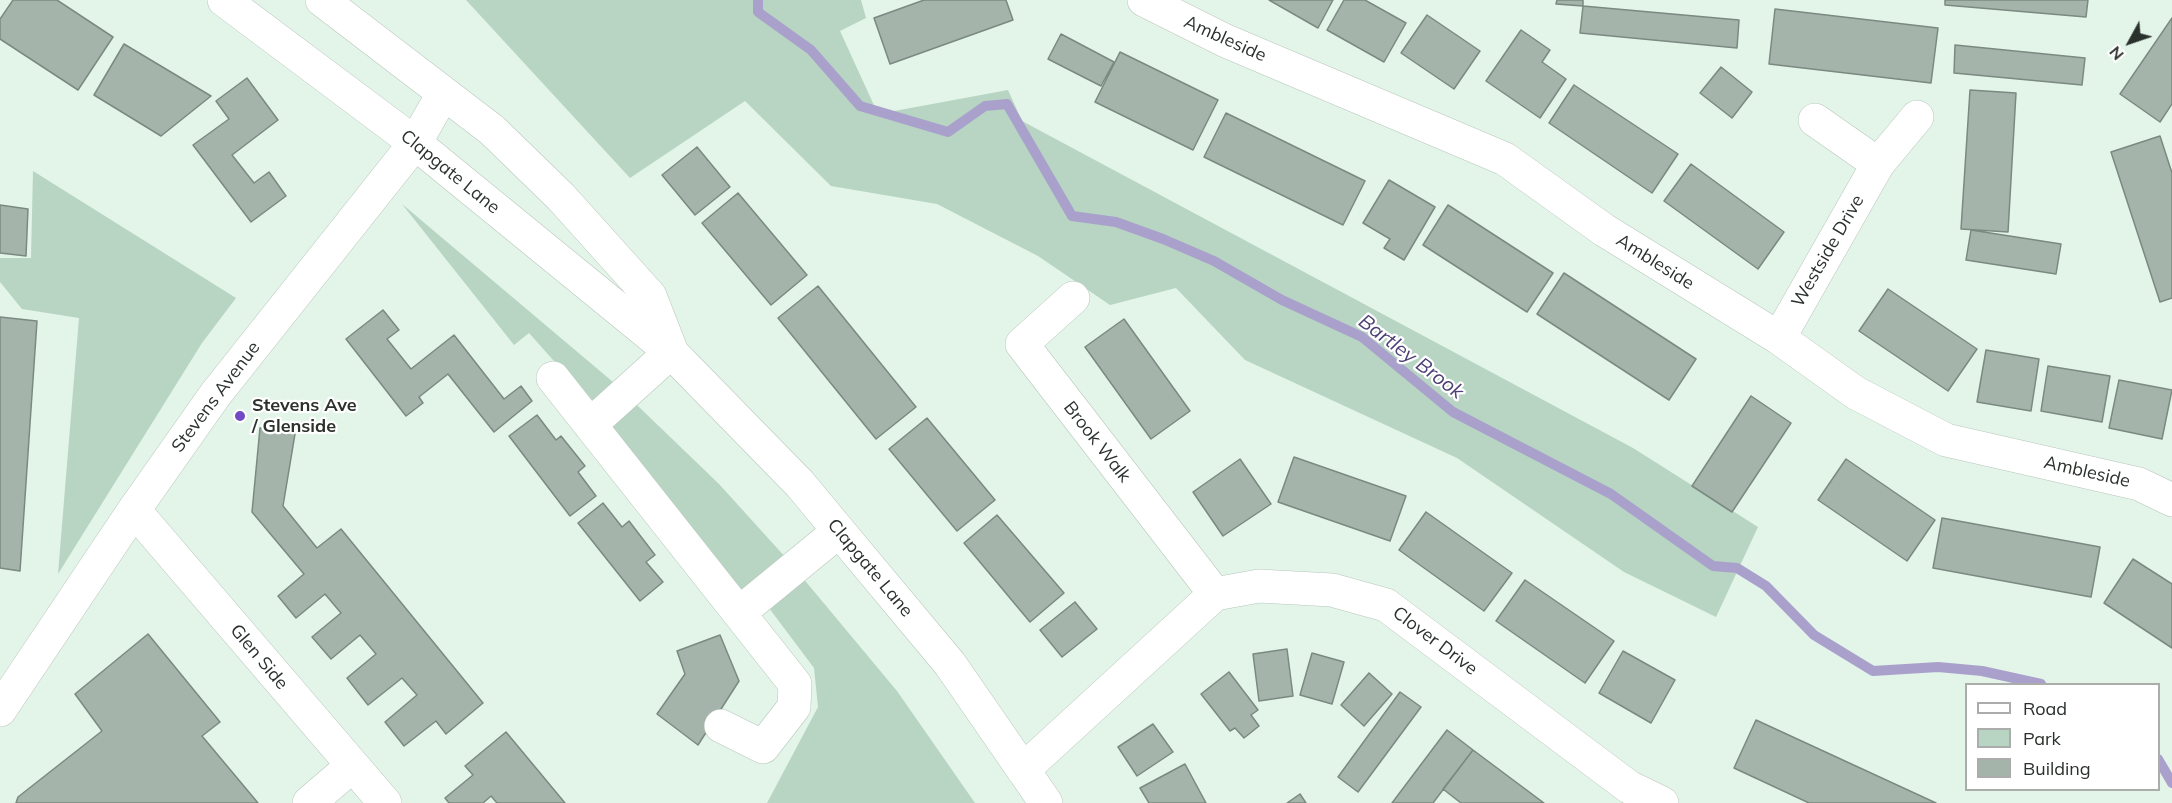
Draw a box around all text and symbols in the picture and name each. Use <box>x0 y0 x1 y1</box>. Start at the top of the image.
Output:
street label: Ambleside <box>1181 11 1269 67</box>
north arrow <box>2100 12 2160 72</box>
text: N <box>2105 43 2128 65</box>
street label: Clapgate Lane <box>396 125 504 219</box>
street label: Westside Drive <box>1787 191 1869 311</box>
street label: Ambleside <box>1612 230 1698 294</box>
water label: Bartley Brook <box>1354 310 1468 404</box>
street label: Stevens Avenue <box>167 337 265 457</box>
place label: Stevens Ave / Glenside <box>252 395 357 438</box>
street label: Brook Walk <box>1059 397 1135 487</box>
marker: Stevens Ave / Glenside <box>233 409 247 423</box>
street label: Ambleside <box>2042 452 2132 492</box>
street label: Clapgate Lane <box>823 515 917 621</box>
street label: Clover Drive <box>1388 602 1482 680</box>
street label: Glen Side <box>225 620 293 694</box>
legend <box>1965 683 2160 791</box>
text: Road <box>2023 697 2067 720</box>
text: Park <box>2023 727 2061 750</box>
text: Building <box>2023 757 2091 780</box>

